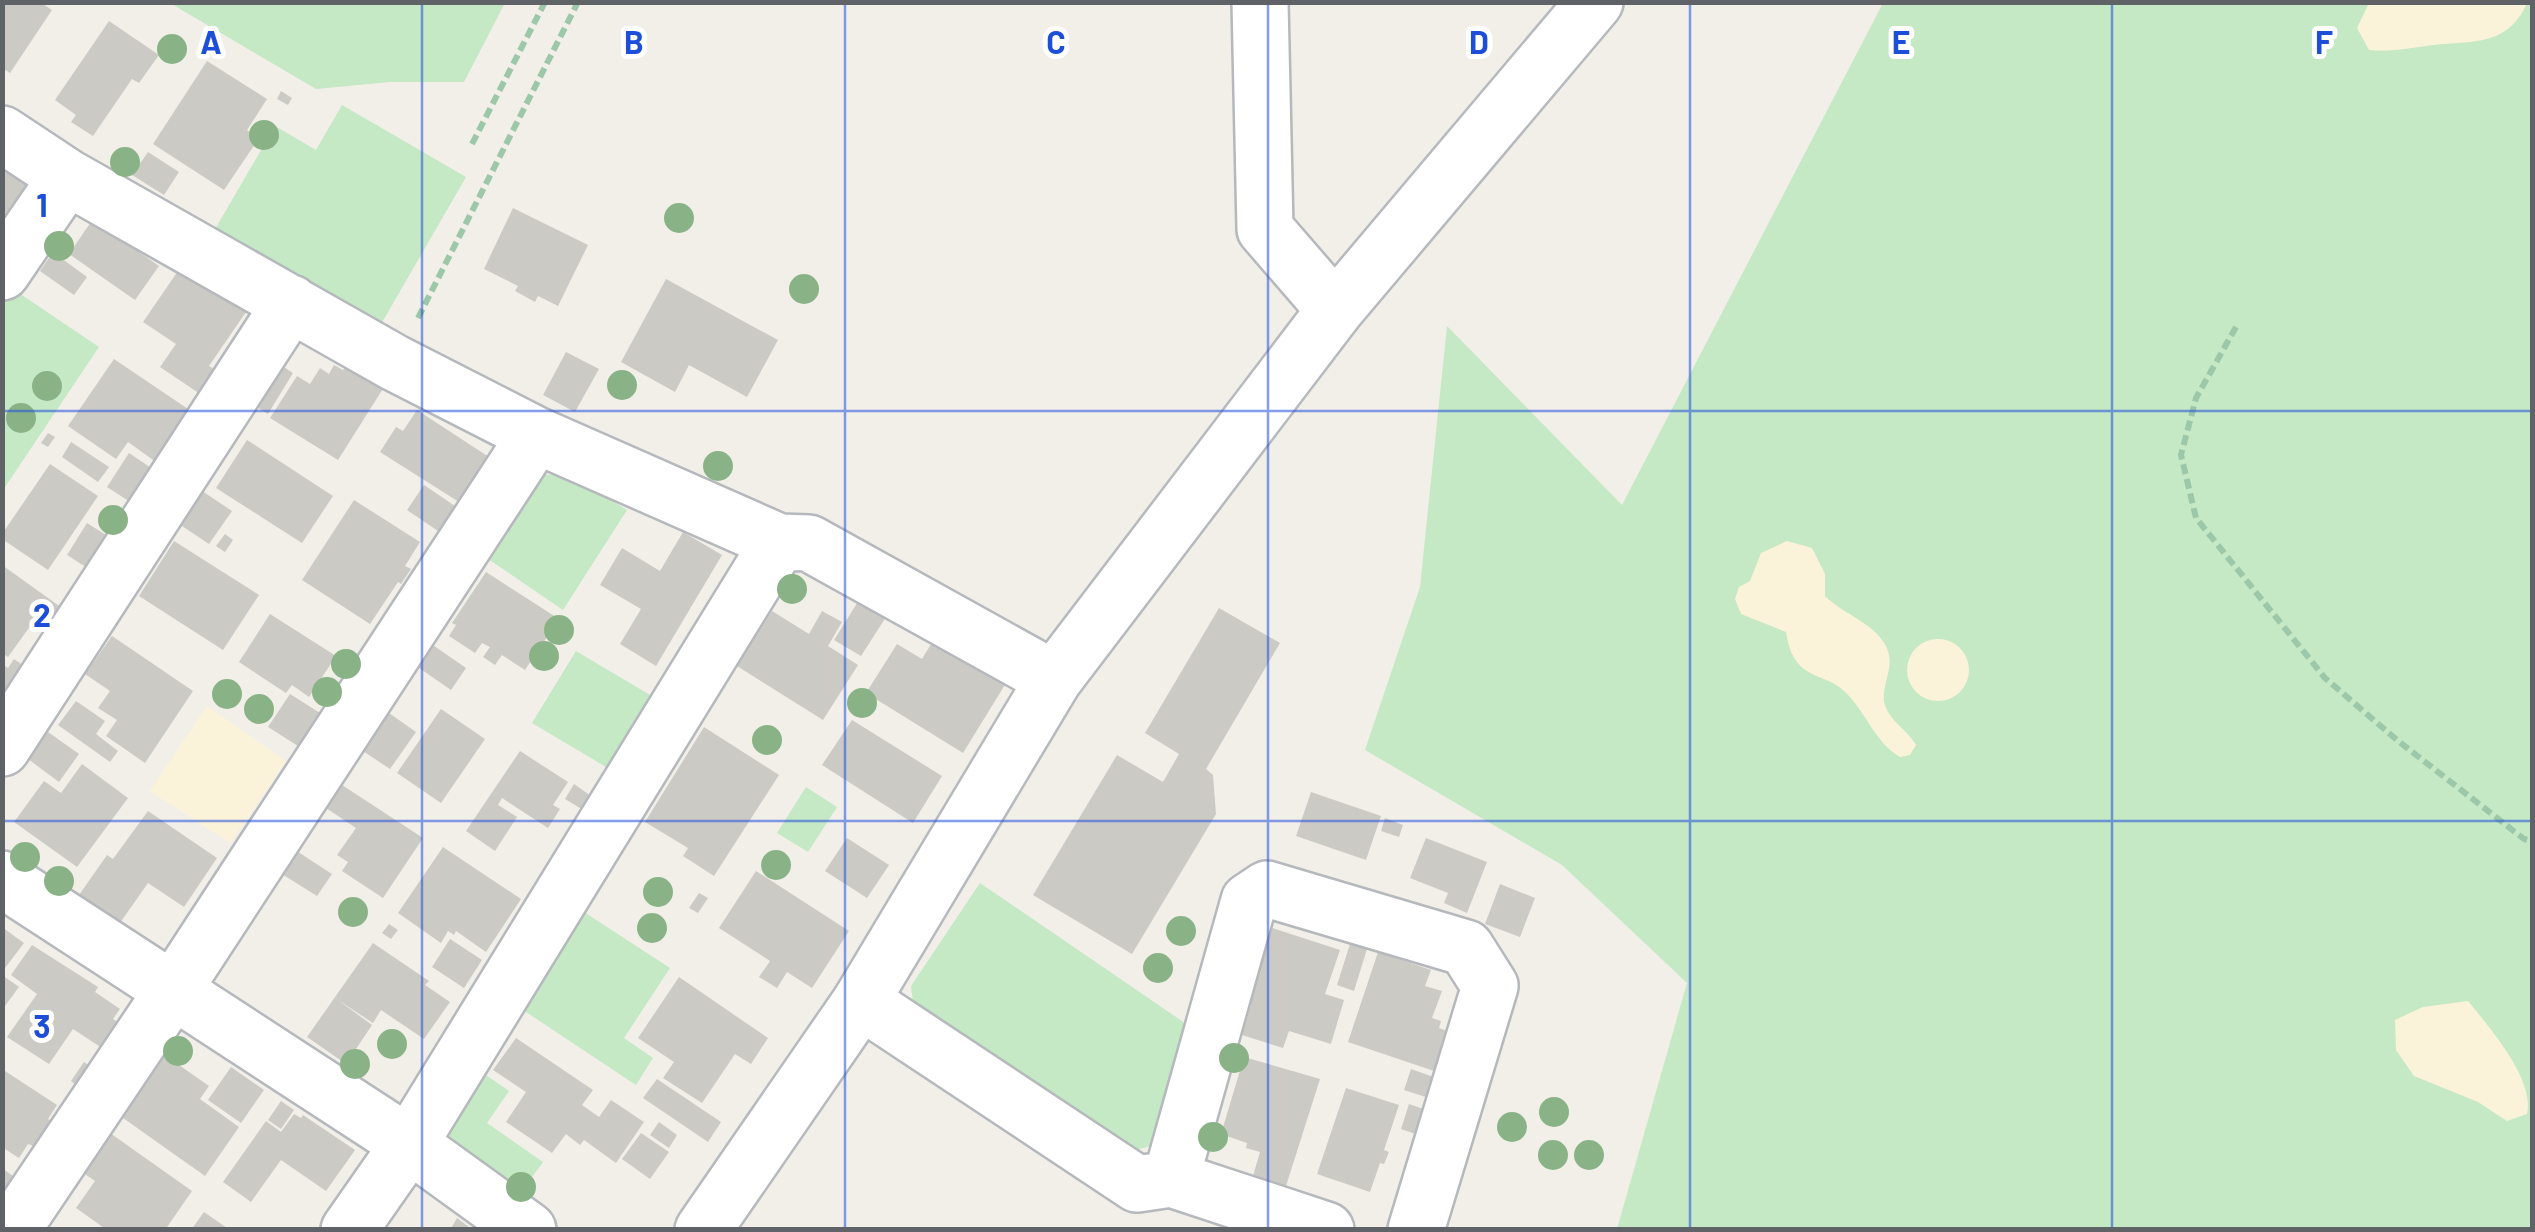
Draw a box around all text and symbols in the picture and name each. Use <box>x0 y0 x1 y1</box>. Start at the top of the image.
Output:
text: A <box>200 22 222 60</box>
text: B <box>624 22 644 60</box>
text: C <box>1046 22 1066 60</box>
text: D <box>1469 22 1489 60</box>
text: E <box>1892 22 1910 60</box>
text: F <box>2315 22 2333 60</box>
text: 1 <box>36 185 48 223</box>
text: 2 <box>33 595 51 633</box>
text: 3 <box>33 1006 51 1044</box>

